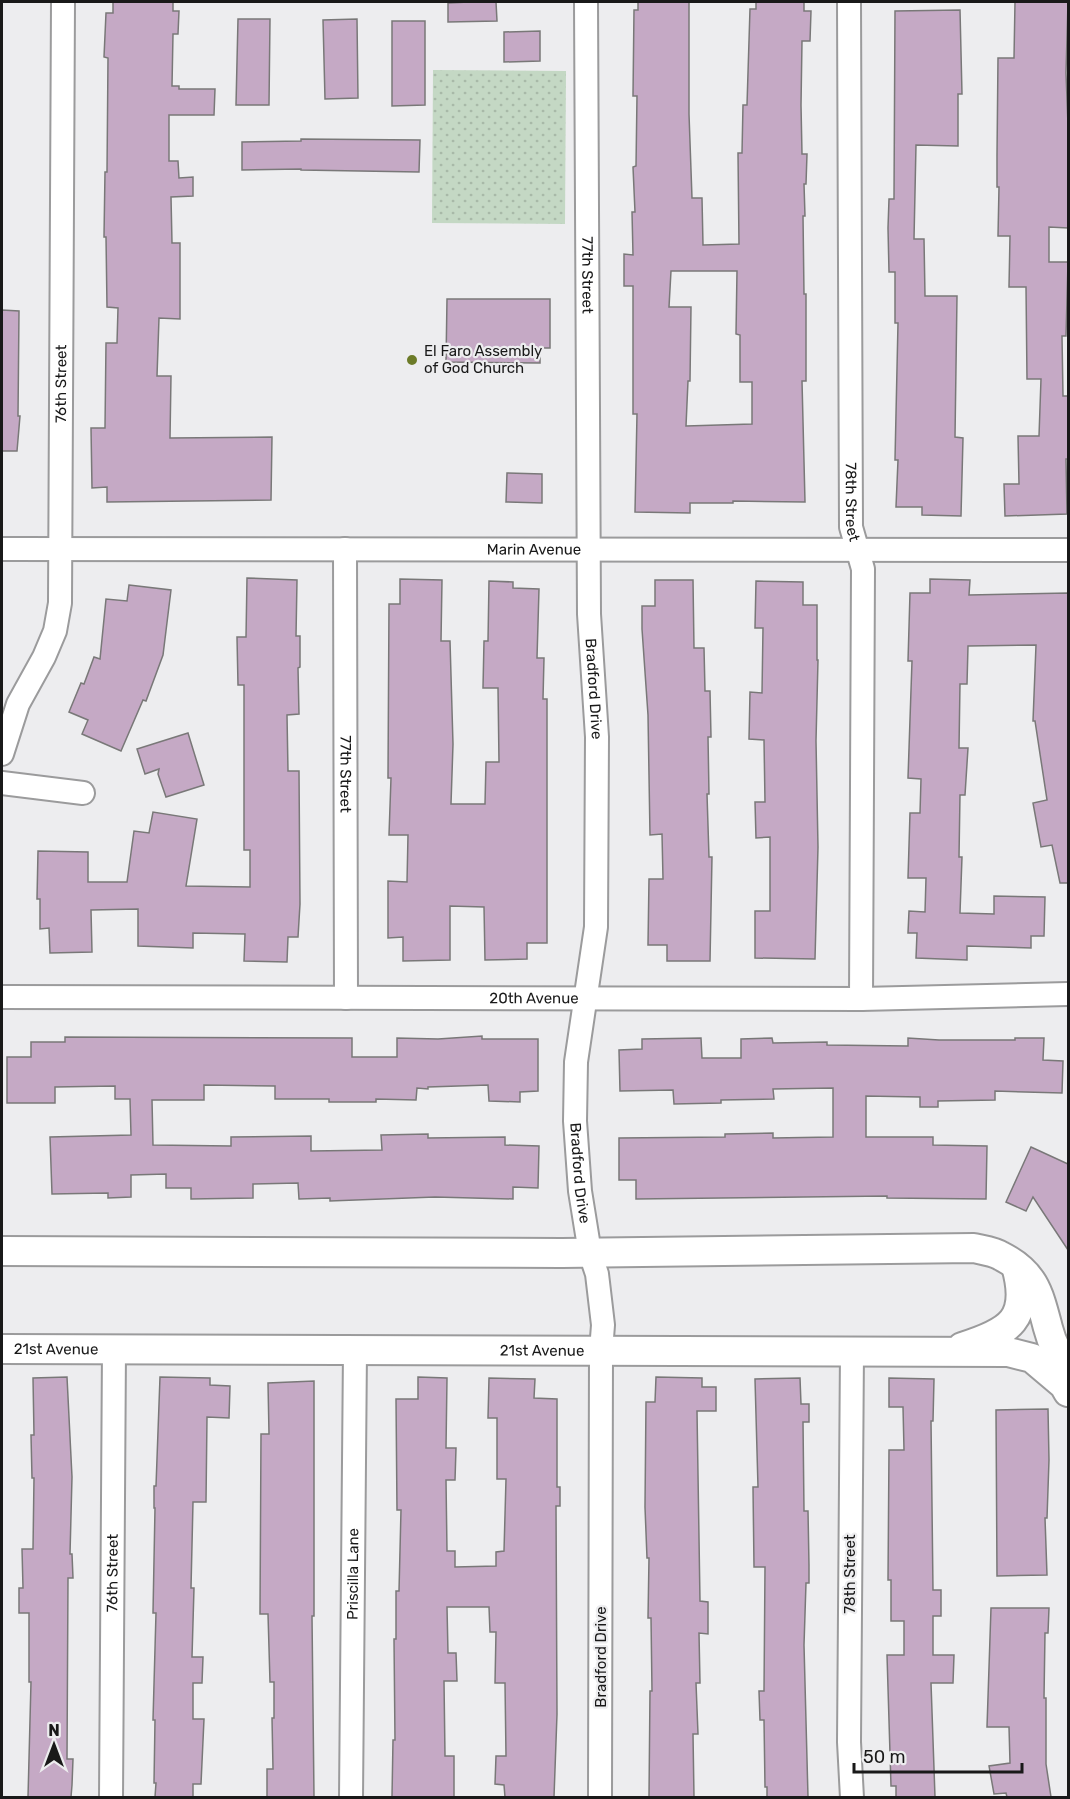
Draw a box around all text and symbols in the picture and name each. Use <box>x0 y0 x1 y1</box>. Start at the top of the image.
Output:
street label: 77th Street <box>578 236 597 314</box>
place label: El Faro Assembly of God Church <box>424 342 542 377</box>
street label: 76th Street <box>52 345 70 423</box>
marker: El Faro Assembly of God Church <box>405 353 419 367</box>
street label: 78th Street <box>842 462 864 544</box>
street label: Marin Avenue <box>487 540 581 559</box>
street label: Bradford Drive <box>582 638 606 740</box>
street label: 77th Street <box>336 735 355 813</box>
street label: 20th Avenue <box>489 989 579 1007</box>
street label: Bradford Drive <box>566 1122 594 1225</box>
street label: 21st Avenue <box>14 1340 98 1358</box>
street label: 21st Avenue <box>500 1341 584 1360</box>
street label: Priscilla Lane <box>344 1528 362 1620</box>
street label: 76th Street <box>103 1534 122 1612</box>
street label: 78th Street <box>841 1534 859 1614</box>
street label: Bradford Drive <box>592 1606 610 1708</box>
north arrow <box>24 1715 84 1775</box>
text: N <box>48 1721 60 1740</box>
scale bar <box>854 1736 1022 1774</box>
text: 50 m <box>863 1746 906 1768</box>

